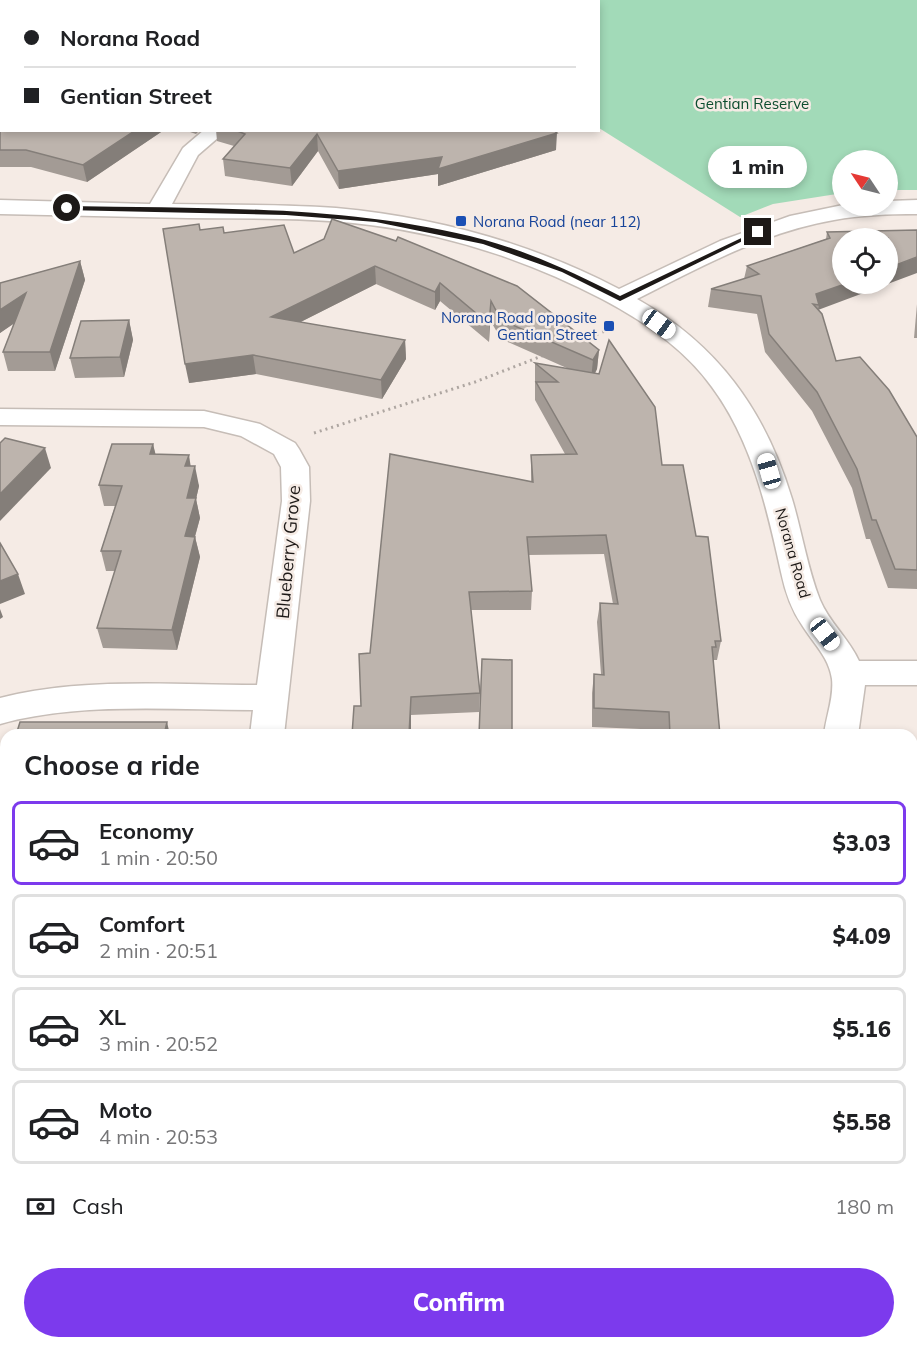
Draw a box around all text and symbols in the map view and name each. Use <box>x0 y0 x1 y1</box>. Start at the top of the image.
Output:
text: Norana Road <box>60 24 200 52</box>
text: Gentian Street <box>60 82 212 110</box>
park label: Gentian Reserve <box>695 94 809 113</box>
callout: 1 min <box>708 145 807 187</box>
north arrow <box>832 150 898 216</box>
map controls <box>832 150 898 294</box>
text: 1 min <box>731 154 784 179</box>
route start <box>53 194 80 221</box>
place label: Norana Road (near 112) <box>473 212 641 231</box>
marker: Norana Road (near 112) <box>454 214 468 228</box>
route end <box>744 218 771 245</box>
button: locate <box>832 228 898 294</box>
car <box>639 306 679 342</box>
place label: Norana Road opposite Gentian Street <box>441 308 597 344</box>
marker: Norana Road opposite Gentian Street <box>602 319 616 333</box>
car <box>755 451 783 491</box>
street label: Blueberry Grove <box>271 484 305 620</box>
street label: Norana Road <box>771 506 815 600</box>
car <box>807 614 843 654</box>
text: Choose a ride <box>24 748 200 782</box>
icon: car <box>27 816 81 870</box>
text: Economy <box>99 817 194 845</box>
text: $3.03 <box>832 829 891 857</box>
text: 1 min · 20:50 <box>99 845 218 870</box>
icon: car <box>27 909 81 963</box>
text: Comfort <box>99 910 185 938</box>
text: $4.09 <box>832 922 891 950</box>
text: 2 min · 20:51 <box>99 938 218 963</box>
icon: car <box>27 1002 81 1056</box>
text: XL <box>99 1003 126 1031</box>
text: $5.16 <box>832 1015 891 1043</box>
text: 3 min · 20:52 <box>99 1031 218 1056</box>
icon: car <box>27 1095 81 1149</box>
text: Moto <box>99 1096 152 1124</box>
text: $5.58 <box>832 1108 891 1136</box>
text: 4 min · 20:53 <box>99 1124 218 1149</box>
icon: cash <box>24 1190 57 1223</box>
text: Cash <box>72 1192 124 1220</box>
text: 180 m <box>835 1194 894 1219</box>
button: Confirm <box>24 1268 894 1337</box>

